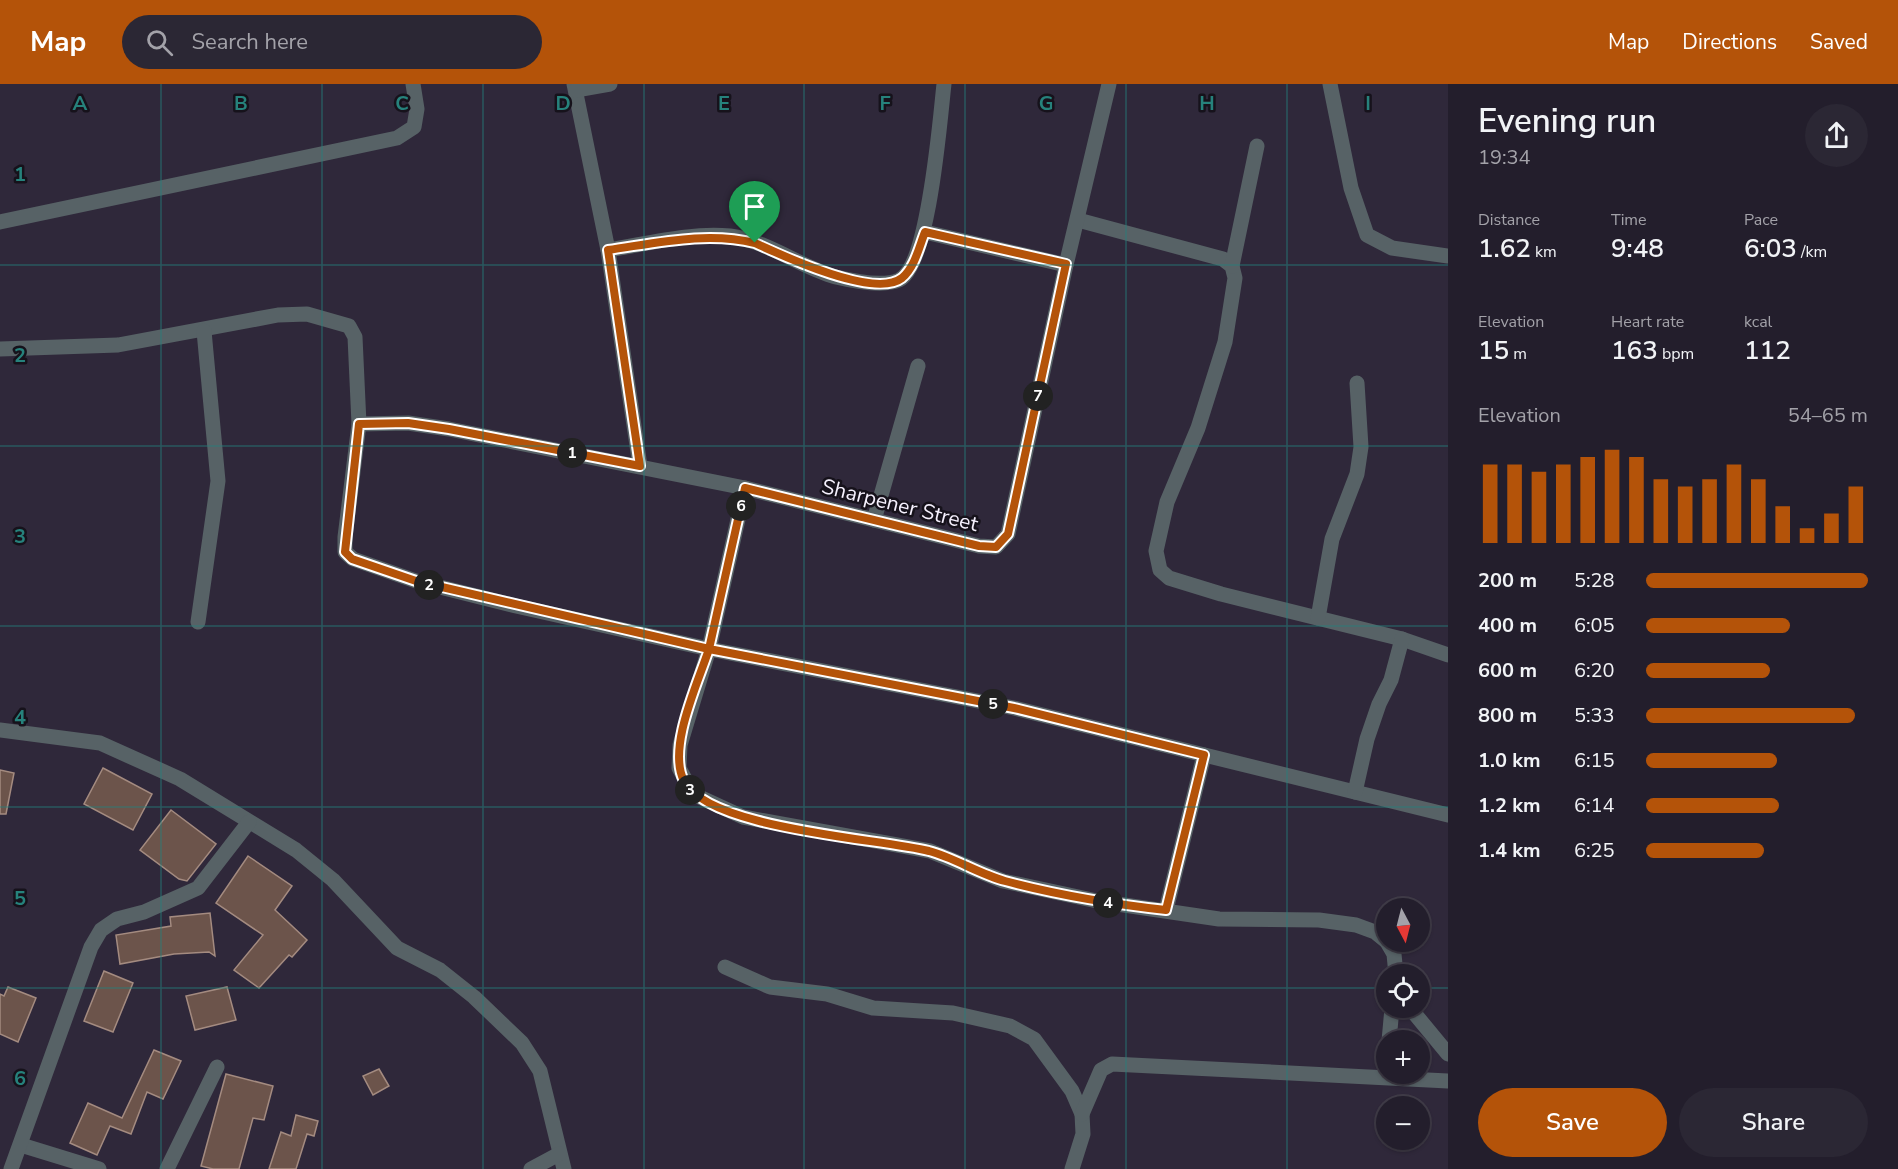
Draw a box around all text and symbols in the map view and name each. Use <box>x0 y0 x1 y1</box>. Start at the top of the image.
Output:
search box <box>122 15 542 69</box>
text: Map <box>30 23 86 61</box>
icon: search <box>143 26 176 59</box>
text: Search here <box>191 27 308 57</box>
text: Map <box>1608 28 1649 56</box>
text: Directions <box>1682 28 1777 56</box>
text: Saved <box>1810 28 1868 56</box>
text: A <box>73 90 88 117</box>
text: B <box>234 90 248 117</box>
text: C <box>395 90 409 117</box>
text: D <box>555 90 571 117</box>
text: E <box>718 90 730 117</box>
text: F <box>879 90 891 117</box>
text: G <box>1039 90 1053 117</box>
text: H <box>1199 90 1215 117</box>
text: I <box>1365 90 1371 117</box>
text: Evening run <box>1478 99 1656 144</box>
button: share <box>1805 104 1868 167</box>
text: 19:34 <box>1478 144 1531 171</box>
text: 1 <box>14 161 26 188</box>
pin <box>729 181 780 243</box>
icon: arrive <box>738 190 771 223</box>
text: Distance <box>1478 209 1540 231</box>
text: Time <box>1611 209 1647 231</box>
text: Pace <box>1744 209 1778 231</box>
text: 1.62 <box>1478 231 1531 266</box>
text: 9:48 <box>1611 231 1664 266</box>
text: 6:03 <box>1744 231 1797 266</box>
text: km <box>1531 241 1557 263</box>
text: /km <box>1797 241 1827 263</box>
text: Elevation <box>1478 311 1544 333</box>
text: Heart rate <box>1611 311 1684 333</box>
text: kcal <box>1744 311 1772 333</box>
text: 15 <box>1478 333 1509 368</box>
text: 163 <box>1611 333 1658 368</box>
text: 112 <box>1744 333 1791 368</box>
text: 2 <box>14 342 26 369</box>
text: m <box>1509 343 1527 365</box>
text: bpm <box>1658 343 1694 365</box>
pin: 7 <box>1023 381 1053 411</box>
text: 7 <box>1033 385 1043 407</box>
text: Elevation <box>1478 402 1561 429</box>
text: 54–65 m <box>1788 402 1868 429</box>
pin: 1 <box>557 438 587 468</box>
text: 1 <box>567 442 577 464</box>
street label: Sharpener Street <box>819 472 982 538</box>
pin: 6 <box>726 491 756 521</box>
text: 6 <box>736 495 746 517</box>
text: 3 <box>14 523 26 550</box>
text: 200 m <box>1478 567 1537 594</box>
text: 5:28 <box>1574 567 1615 594</box>
pin: 2 <box>414 570 444 600</box>
text: 2 <box>424 574 434 596</box>
text: 400 m <box>1478 612 1537 639</box>
text: 6:05 <box>1574 612 1615 639</box>
text: 600 m <box>1478 657 1537 684</box>
text: 6:20 <box>1574 657 1615 684</box>
pin: 5 <box>978 689 1008 719</box>
text: 5 <box>988 693 998 715</box>
text: 800 m <box>1478 702 1537 729</box>
text: 5:33 <box>1574 702 1615 729</box>
text: 4 <box>14 704 26 731</box>
text: 1.0 km <box>1478 747 1541 774</box>
text: 6:15 <box>1574 747 1615 774</box>
pin: 3 <box>675 775 705 805</box>
text: 3 <box>685 779 695 801</box>
text: 1.2 km <box>1478 792 1541 819</box>
text: 6:14 <box>1574 792 1615 819</box>
text: 1.4 km <box>1478 837 1541 864</box>
text: 6:25 <box>1574 837 1615 864</box>
text: 5 <box>14 885 26 912</box>
pin: 4 <box>1093 888 1123 918</box>
text: 4 <box>1103 892 1113 914</box>
north arrow <box>1376 898 1430 952</box>
map controls <box>1376 898 1430 1150</box>
button: locate <box>1376 964 1430 1018</box>
button: + <box>1376 1030 1430 1084</box>
text: 6 <box>14 1065 26 1092</box>
button: Save <box>1478 1088 1667 1157</box>
button: Share <box>1679 1088 1868 1157</box>
button: − <box>1376 1096 1430 1150</box>

